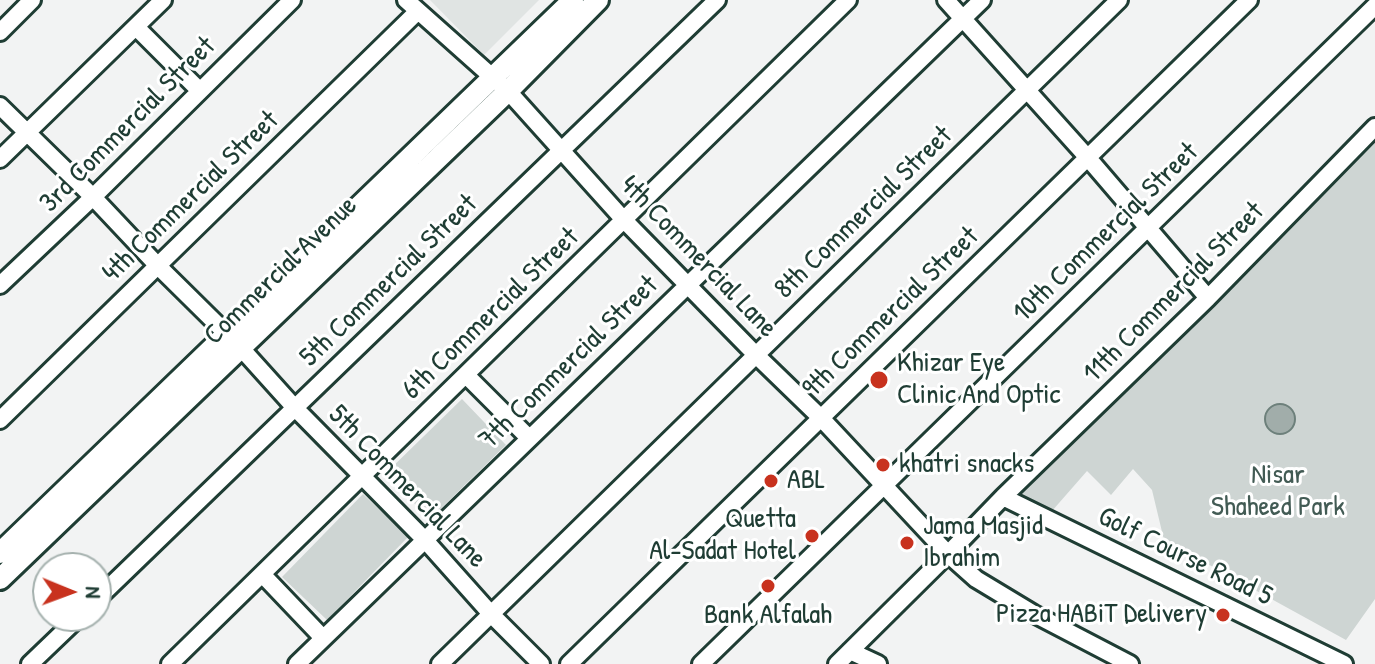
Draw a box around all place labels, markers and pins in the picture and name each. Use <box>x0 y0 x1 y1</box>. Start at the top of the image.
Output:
place label: Khizar Eye Clinic And Optic <box>897 347 1060 413</box>
marker: Khizar Eye Clinic And Optic <box>868 369 890 391</box>
place label: khatri snacks <box>899 448 1034 482</box>
marker: khatri snacks <box>874 456 892 474</box>
place label: ABL <box>787 464 825 498</box>
marker: ABL <box>762 472 780 490</box>
place label: Quetta Al-Sadat Hotel <box>649 503 796 569</box>
place label: Jama Masjid Ibrahim <box>923 510 1043 576</box>
marker: Quetta Al-Sadat Hotel <box>803 527 821 545</box>
marker: Jama Masjid Ibrahim <box>898 534 916 552</box>
marker: Bank Alfalah <box>759 577 777 595</box>
place label: Pizza HABiT Delivery <box>996 598 1207 632</box>
place label: Bank Alfalah <box>704 599 832 633</box>
marker: Pizza HABiT Delivery <box>1214 606 1232 624</box>

